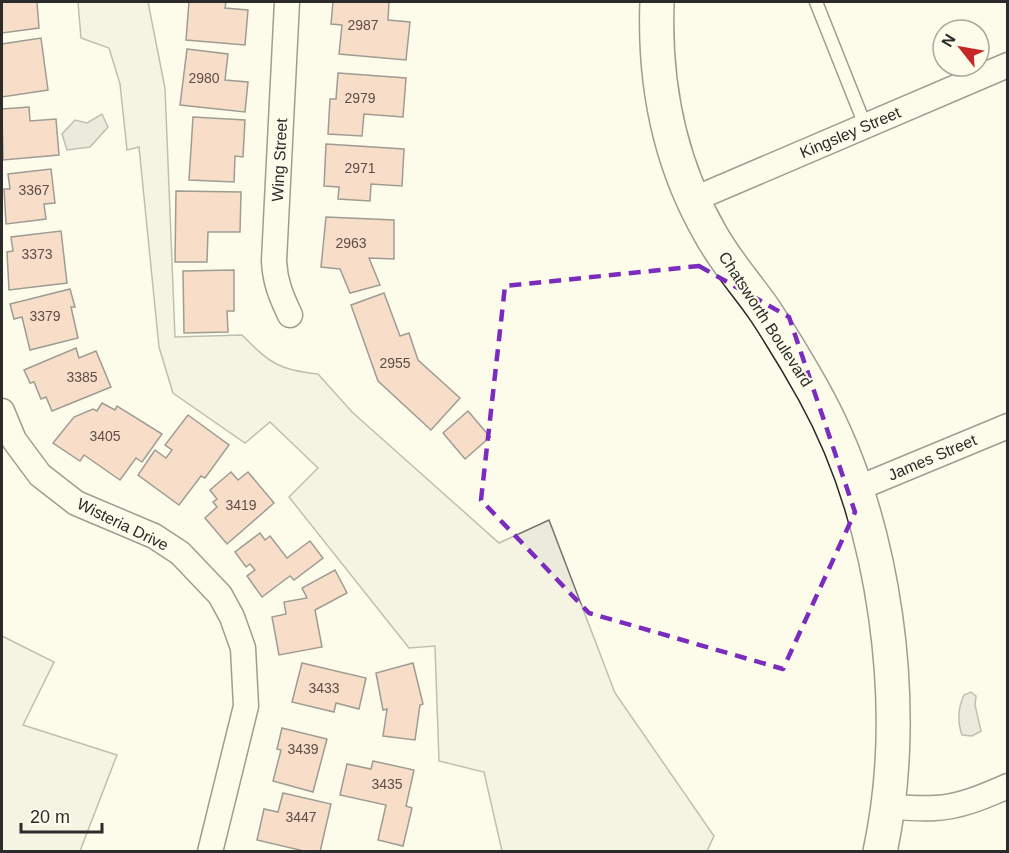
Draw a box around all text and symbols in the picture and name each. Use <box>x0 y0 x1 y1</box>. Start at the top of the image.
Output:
house number: 2987 <box>347 17 379 33</box>
north arrow <box>931 18 991 78</box>
text: N <box>938 31 959 50</box>
house number: 2980 <box>188 70 220 86</box>
house number: 2979 <box>344 90 376 106</box>
street label: Kingsley Street <box>797 103 904 161</box>
street label: Wing Street <box>269 117 290 202</box>
house number: 2971 <box>344 160 376 176</box>
house number: 3367 <box>18 182 50 198</box>
house number: 2963 <box>335 235 367 251</box>
house number: 3373 <box>21 246 53 262</box>
street label: Chatsworth Boulevard <box>716 249 816 390</box>
house number: 3379 <box>29 308 61 324</box>
house number: 2955 <box>379 355 411 371</box>
house number: 3385 <box>66 369 98 385</box>
house number: 3405 <box>89 428 121 444</box>
street label: James Street <box>885 431 979 484</box>
street label: Wisteria Drive <box>74 495 171 554</box>
house number: 3419 <box>225 497 257 513</box>
house number: 3433 <box>308 680 340 696</box>
house number: 3439 <box>287 741 319 757</box>
house number: 3435 <box>371 776 403 792</box>
scale bar <box>21 796 102 834</box>
text: 20 m <box>30 807 70 827</box>
house number: 3447 <box>285 809 317 825</box>

